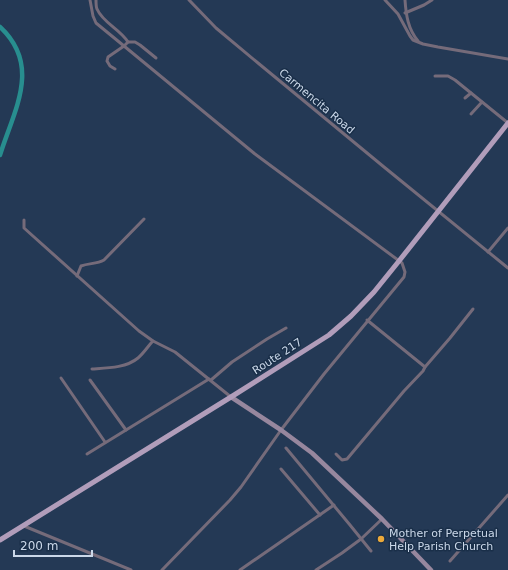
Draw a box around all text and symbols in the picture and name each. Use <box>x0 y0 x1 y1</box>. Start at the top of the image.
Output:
street label: Carmencita Road <box>276 66 357 137</box>
street label: Route 217 <box>250 336 304 377</box>
place label: Mother of Perpetual Help Parish Church <box>389 527 498 553</box>
scale bar <box>14 532 92 558</box>
marker: Mother of Perpetual Help Parish Church <box>376 534 386 544</box>
text: 200 m <box>20 539 58 553</box>

